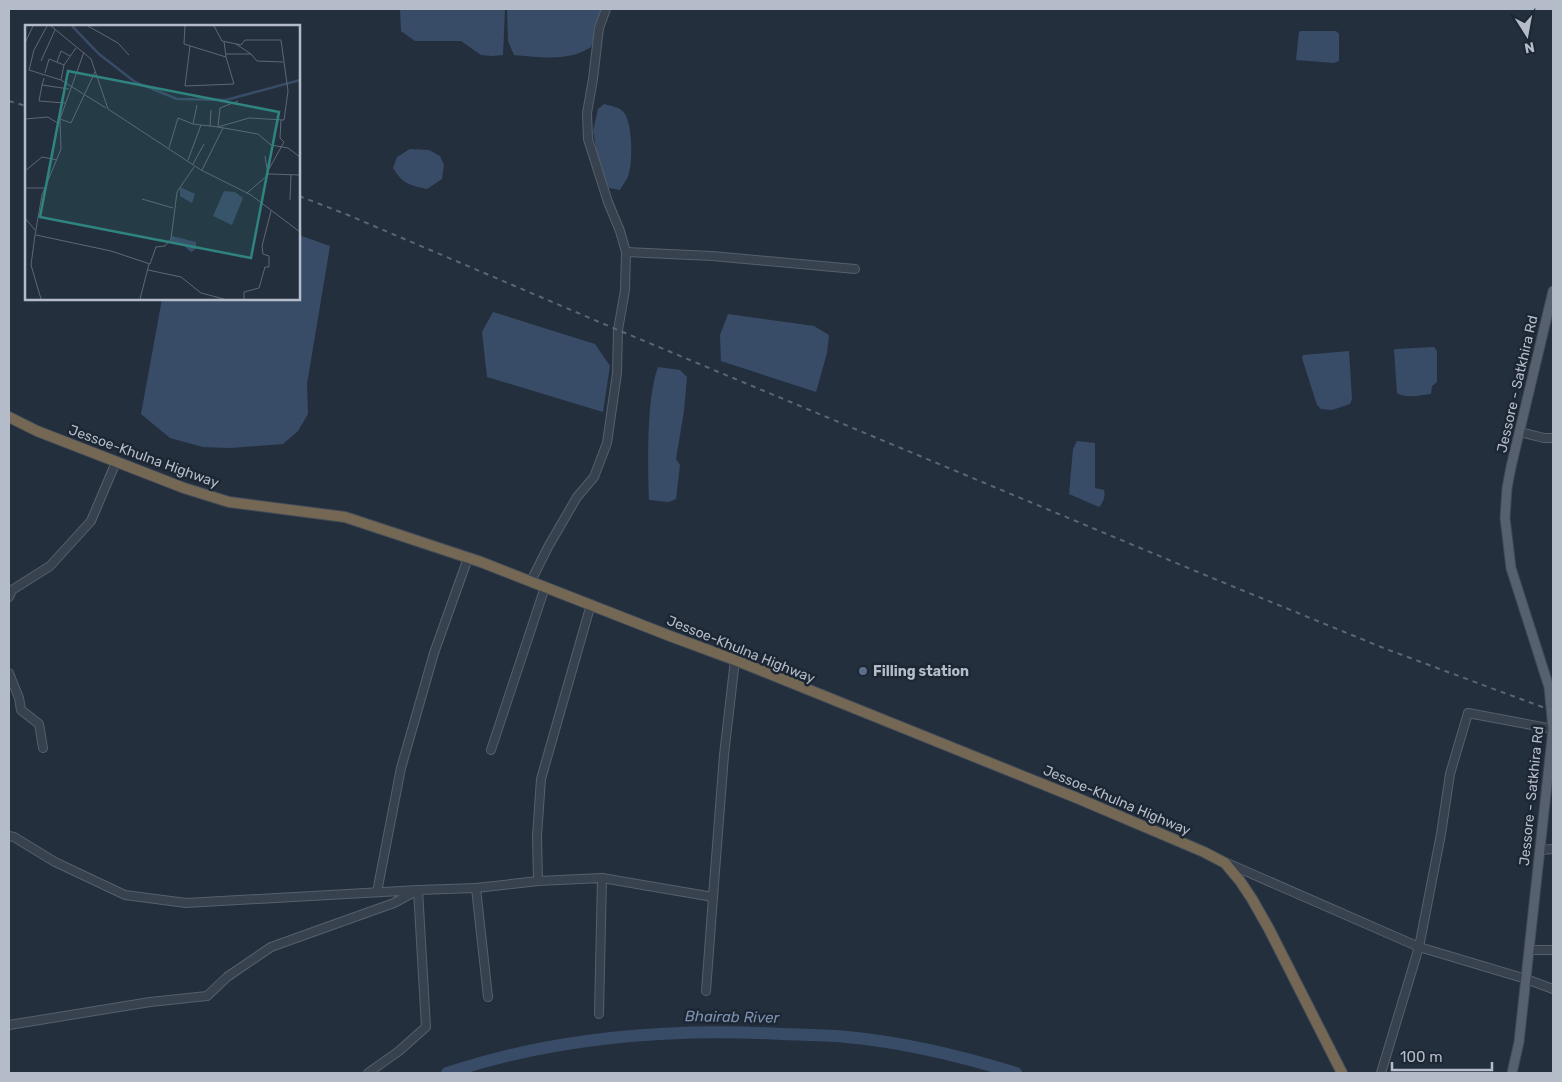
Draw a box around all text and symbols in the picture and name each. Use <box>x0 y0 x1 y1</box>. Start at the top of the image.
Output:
north arrow <box>1502 10 1552 60</box>
inset map <box>25 25 300 300</box>
text: N <box>1523 38 1536 57</box>
street label: Jessore - Satkhira Rd <box>1493 314 1542 454</box>
street label: Jessoe-Khulna Highway <box>66 421 221 492</box>
street label: Jessoe-Khulna Highway <box>664 612 818 687</box>
place label: Filling station <box>873 663 969 680</box>
marker: Filling station <box>857 665 869 677</box>
street label: Jessore - Satkhira Rd <box>1516 725 1547 867</box>
street label: Jessoe-Khulna Highway <box>1041 762 1193 839</box>
water label: Bhairab River <box>685 1007 781 1027</box>
scale bar <box>1392 1040 1492 1072</box>
text: 100 m <box>1400 1048 1442 1066</box>

